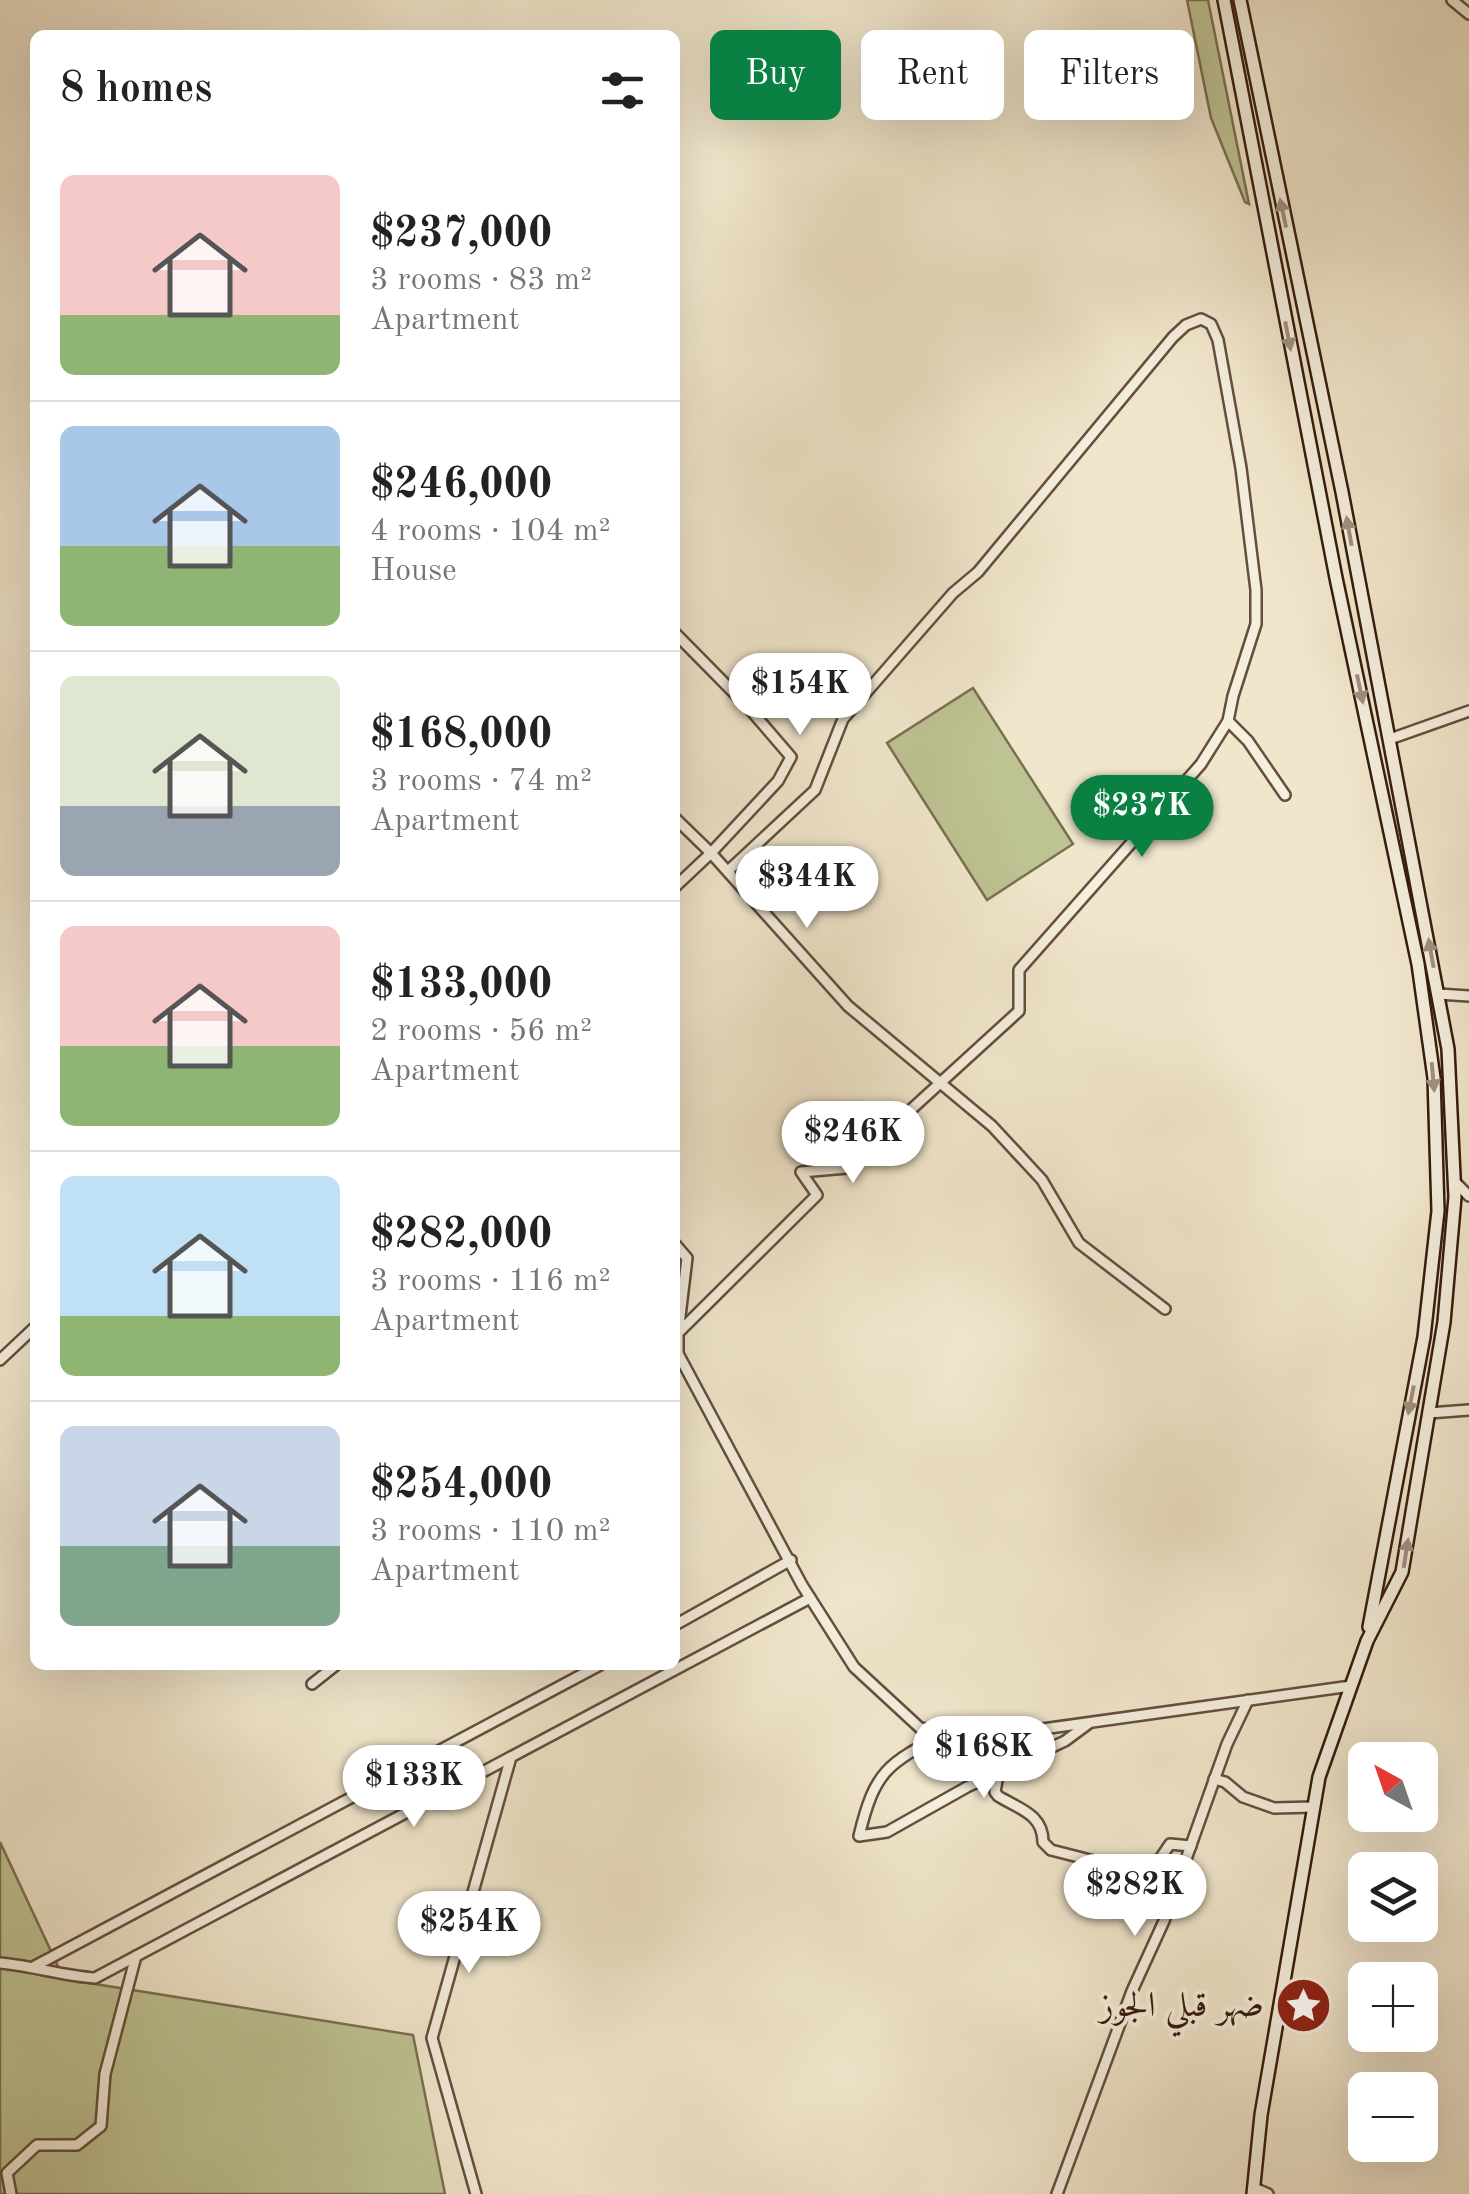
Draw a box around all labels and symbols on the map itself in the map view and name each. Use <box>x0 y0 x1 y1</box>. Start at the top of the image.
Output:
one-way arrow <box>1274 197 1290 228</box>
one-way arrow <box>1281 321 1297 352</box>
one-way arrow <box>1341 515 1356 546</box>
pin: $154K <box>730 653 870 738</box>
one-way arrow <box>1352 674 1368 705</box>
pin: $237K <box>1072 775 1212 860</box>
pin: $344K <box>737 846 877 931</box>
one-way arrow <box>1422 937 1438 968</box>
one-way arrow <box>1426 1062 1442 1093</box>
pin: $246K <box>783 1101 923 1186</box>
one-way arrow <box>1403 1385 1419 1416</box>
one-way arrow <box>1398 1536 1414 1568</box>
pin: $168K <box>914 1716 1054 1801</box>
north arrow <box>1348 1742 1438 1832</box>
pin: $133K <box>344 1745 484 1830</box>
pin: $282K <box>1065 1854 1205 1939</box>
pin: $254K <box>399 1891 539 1976</box>
place icon: ضهر قبلي الجوز <box>1273 1976 1333 2036</box>
place label: ضهر قبلي الجوز <box>1097 1989 1264 2037</box>

